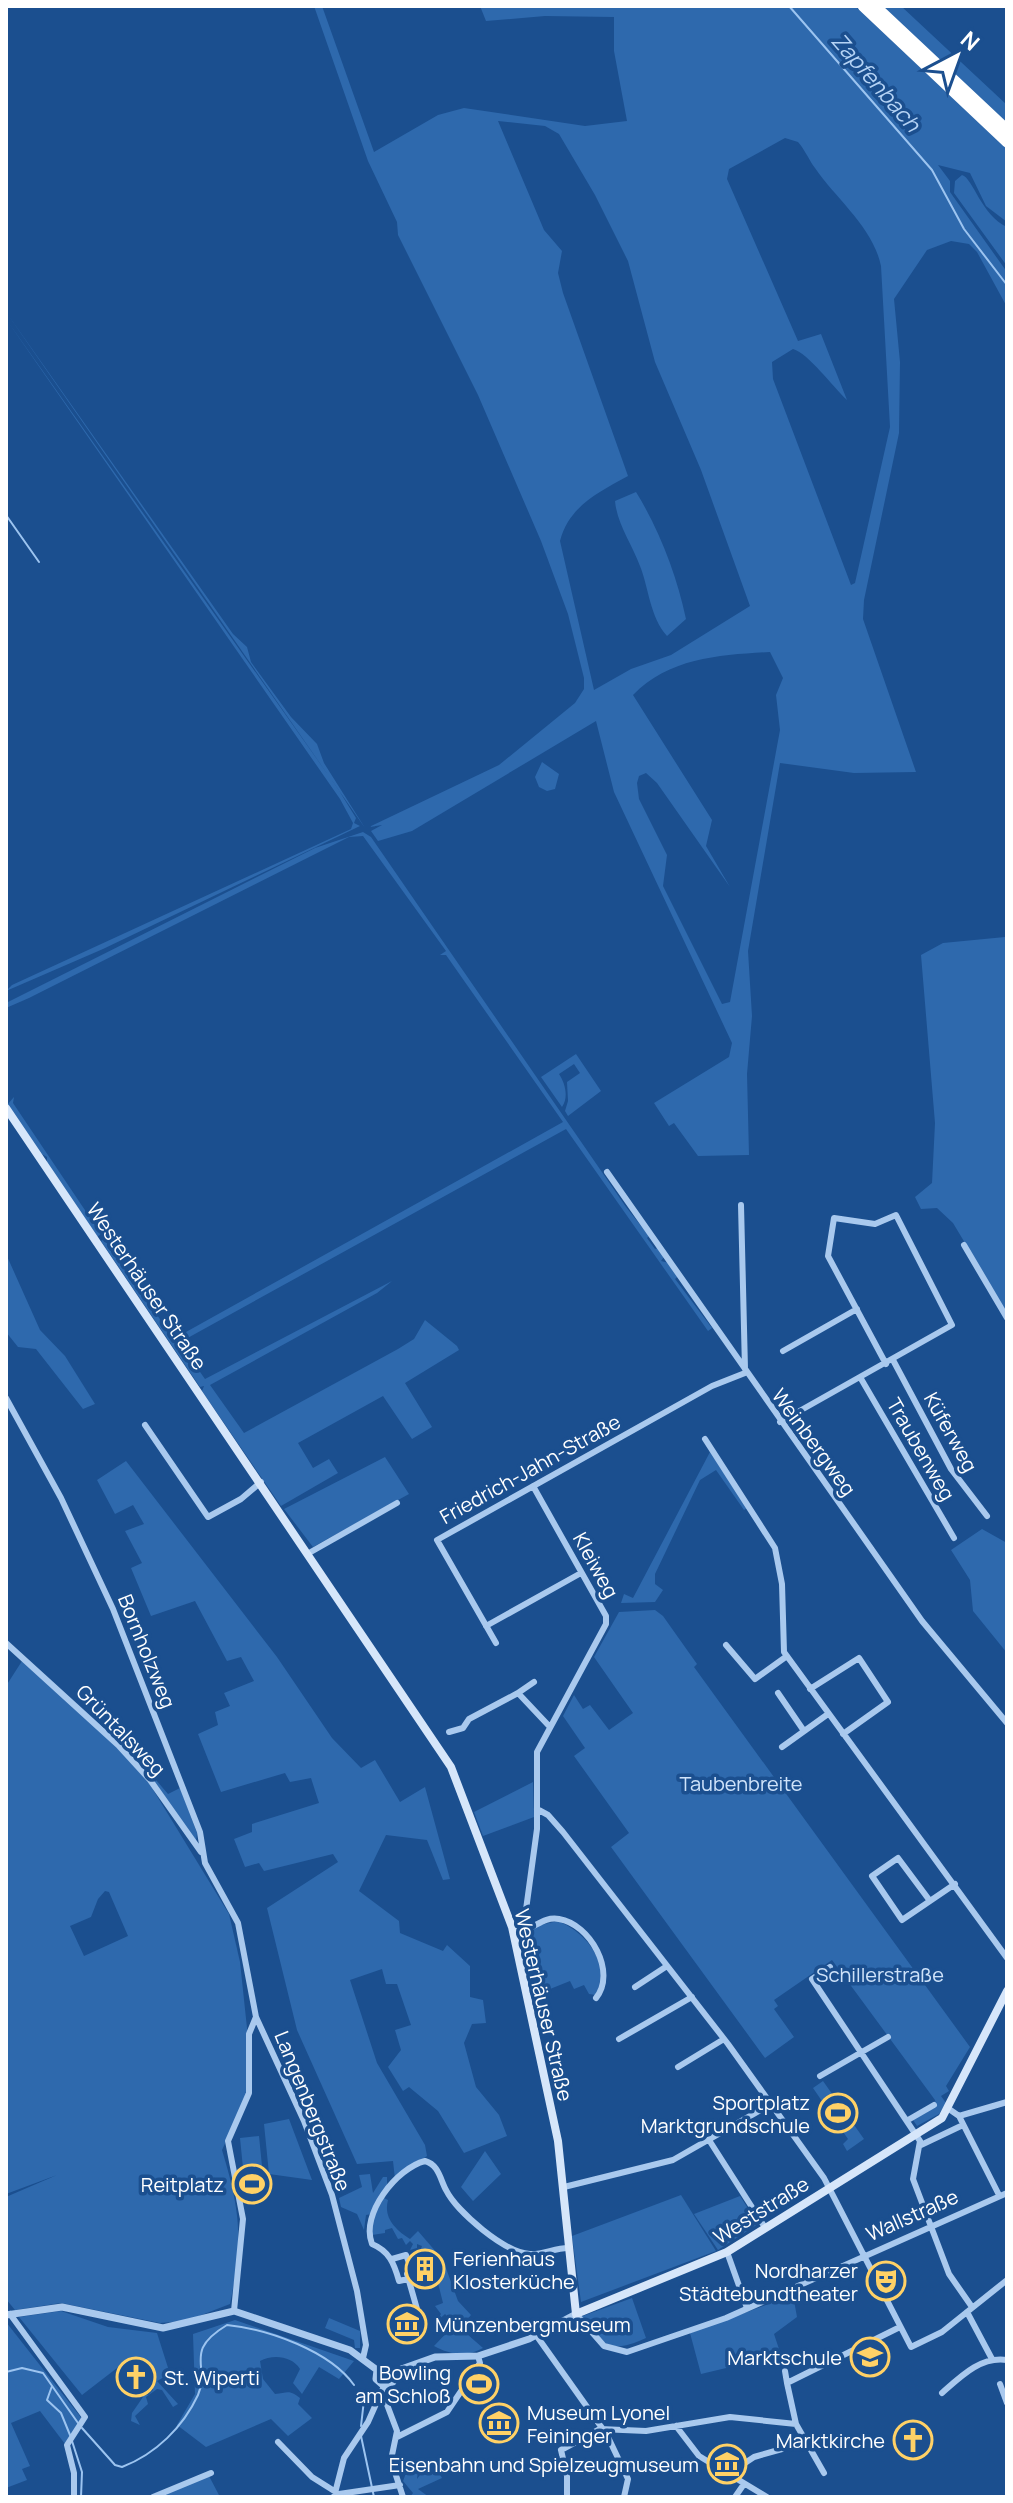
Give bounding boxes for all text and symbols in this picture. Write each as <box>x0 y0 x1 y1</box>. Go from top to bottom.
north arrow <box>917 16 997 96</box>
text: N <box>954 24 986 57</box>
water label: Zapfenbach <box>825 26 928 139</box>
street label: Westerhäuser Straße <box>81 1197 213 1375</box>
street label: Weinbergweg <box>766 1383 862 1501</box>
street label: Küferweg <box>918 1387 984 1477</box>
street label: Traubenweg <box>881 1393 961 1505</box>
street label: Friedrich-Jahn-Straße <box>435 1408 625 1530</box>
street label: Kleiweg <box>567 1527 625 1603</box>
street label: Bornholzweg <box>112 1590 182 1712</box>
street label: Grüntalsweg <box>70 1678 172 1782</box>
park label: Taubenbreite <box>679 1770 803 1797</box>
street label: Westerhäuser Straße <box>509 1906 579 2104</box>
park label: Schillerstraße <box>816 1961 944 1988</box>
street label: Langenbergstraße <box>269 2027 357 2195</box>
place label: Sportplatz Marktgrundschule <box>641 2089 810 2139</box>
sports icon: Sportplatz Marktgrundschule <box>817 2092 859 2134</box>
sports icon: Reitplatz <box>231 2163 273 2205</box>
street label: Weststraße <box>708 2170 814 2250</box>
place label: Reitplatz <box>141 2171 224 2198</box>
street label: Wallstraße <box>862 2183 962 2247</box>
place label: Ferienhaus Klosterküche <box>453 2245 575 2295</box>
building icon: Ferienhaus Klosterküche <box>404 2248 446 2290</box>
place label: Nordharzer Städtebundtheater <box>679 2257 858 2307</box>
theatre icon: Nordharzer Städtebundtheater <box>865 2260 907 2302</box>
museum icon: Münzenbergmuseum <box>386 2303 428 2345</box>
place label: Münzenbergmuseum <box>435 2311 631 2338</box>
school or university icon: Marktschule <box>849 2336 891 2378</box>
place label: Marktschule <box>727 2344 842 2371</box>
church icon: St. Wiperti <box>115 2356 157 2398</box>
place label: Bowling am Schloß <box>355 2359 451 2409</box>
sports icon: Bowling am Schloß <box>458 2363 500 2405</box>
place label: St. Wiperti <box>164 2364 260 2391</box>
place label: Museum Lyonel Feininger <box>527 2399 670 2449</box>
museum icon: Museum Lyonel Feininger <box>478 2402 520 2444</box>
church icon: Marktkirche <box>892 2419 934 2461</box>
place label: Marktkirche <box>776 2427 885 2454</box>
museum icon: Eisenbahn und Spielzeugmuseum <box>706 2443 748 2485</box>
place label: Eisenbahn und Spielzeugmuseum <box>389 2451 699 2478</box>

